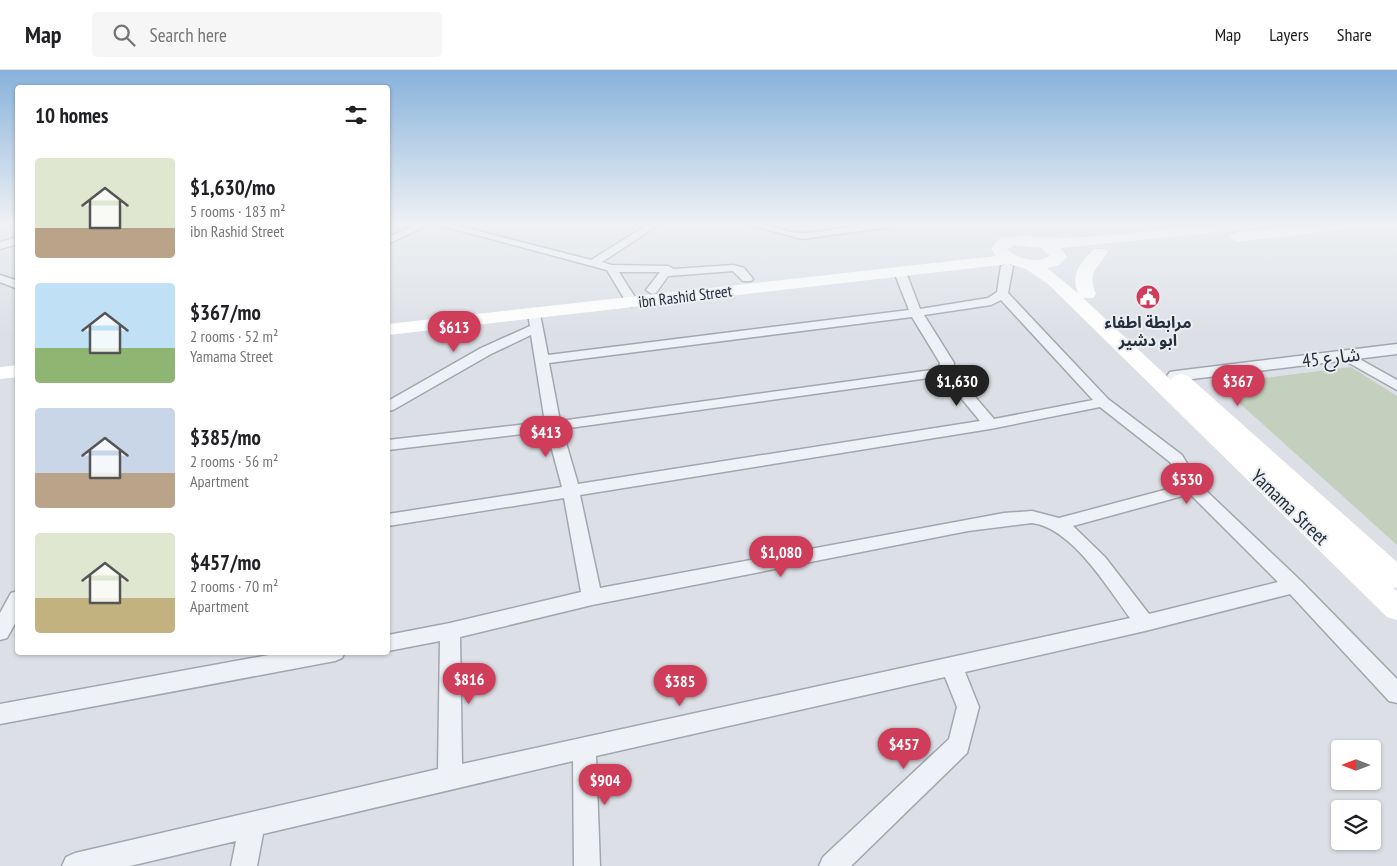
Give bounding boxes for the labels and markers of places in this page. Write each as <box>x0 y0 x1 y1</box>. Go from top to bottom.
public building icon: مرابطة اطفاء ابو دشير <box>1135 284 1161 310</box>
pin: $613 <box>424 310 484 353</box>
place label: مرابطة اطفاء ابو دشير <box>1104 312 1192 350</box>
pin: $1,630 <box>916 364 998 407</box>
pin: $367 <box>1208 364 1268 407</box>
pin: $413 <box>516 416 576 458</box>
pin: $530 <box>1157 462 1217 505</box>
pin: $1,080 <box>740 536 822 578</box>
pin: $816 <box>439 662 499 705</box>
pin: $385 <box>650 664 710 707</box>
pin: $457 <box>874 728 934 770</box>
pin: $904 <box>575 764 635 806</box>

